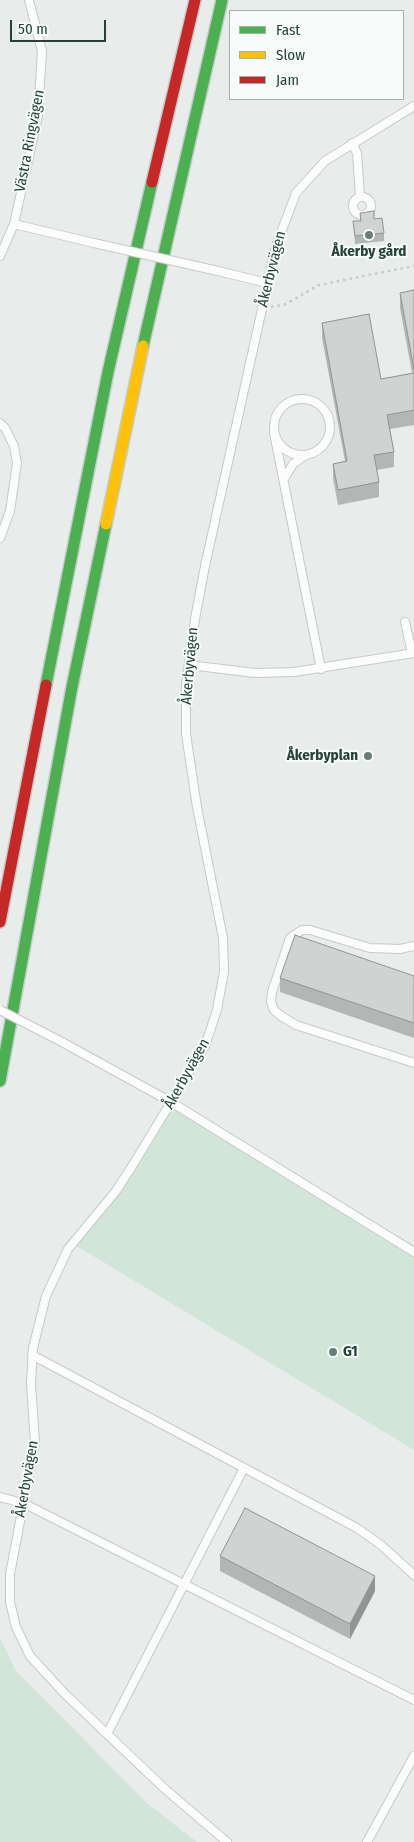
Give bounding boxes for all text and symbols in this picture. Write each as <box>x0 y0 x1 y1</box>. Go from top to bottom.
scale bar <box>12 10 109 42</box>
legend <box>229 10 404 100</box>
text: 50 m <box>18 20 48 38</box>
text: Fast <box>276 21 300 39</box>
text: Slow <box>276 46 305 64</box>
text: Jam <box>276 71 299 89</box>
street label: Västra Ringvägen <box>11 88 49 194</box>
street label: Åkerbyvägen <box>254 229 290 309</box>
marker: Åkerby gård <box>363 229 375 241</box>
place label: Åkerby gård <box>332 243 406 261</box>
street label: Åkerbyvägen <box>178 626 202 706</box>
place label: Åkerbyplan <box>287 747 358 765</box>
marker: Åkerbyplan <box>362 750 374 762</box>
street label: Åkerbyvägen <box>160 1036 214 1112</box>
place label: G1 <box>343 1343 358 1361</box>
marker: G1 <box>327 1346 339 1358</box>
street label: Åkerbyvägen <box>11 1439 43 1519</box>

